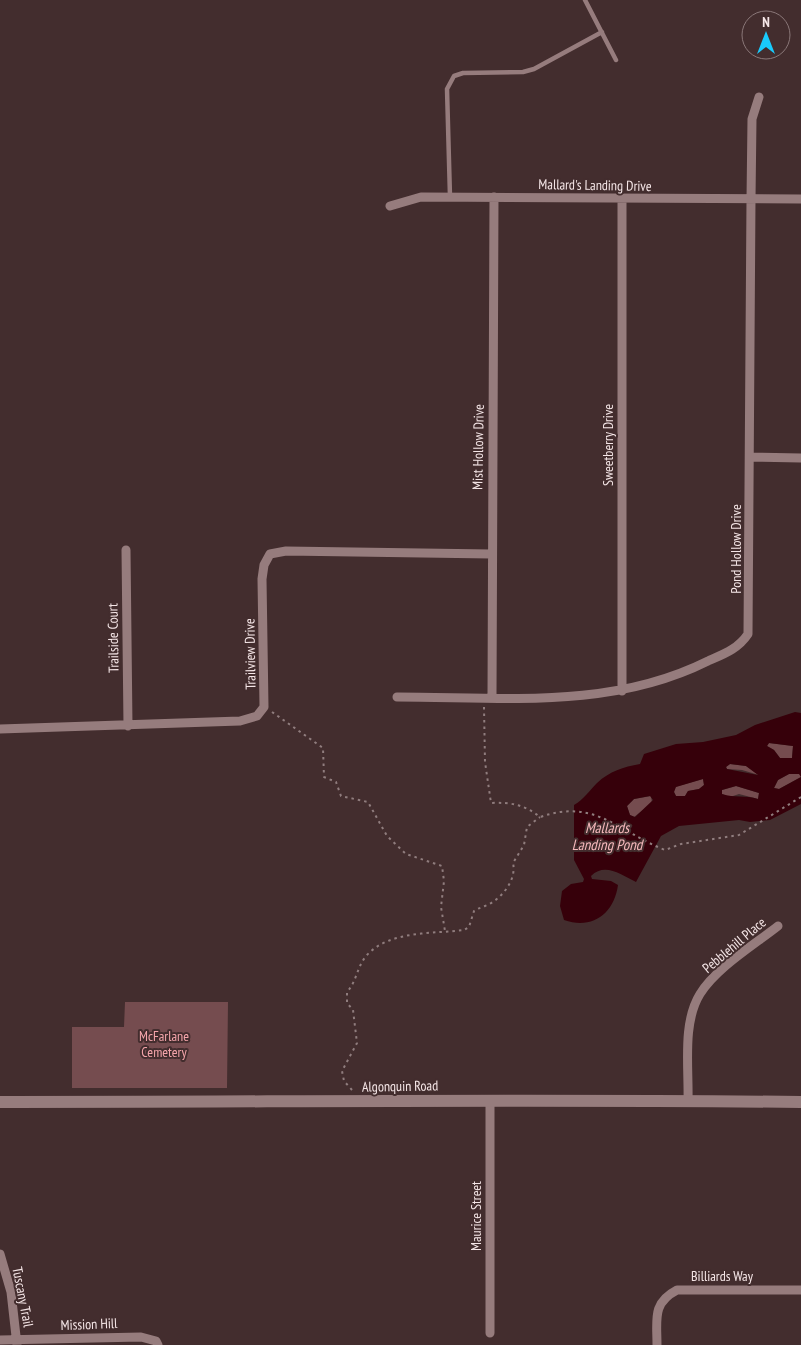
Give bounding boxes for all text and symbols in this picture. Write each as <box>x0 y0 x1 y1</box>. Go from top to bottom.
north arrow <box>741 10 791 60</box>
text: N <box>762 13 770 31</box>
street label: Mallard's Landing Drive <box>538 175 652 195</box>
street label: Mist Hollow Drive <box>468 404 488 490</box>
street label: Sweetberry Drive <box>599 404 617 486</box>
street label: Pond Hollow Drive <box>727 504 745 594</box>
street label: Trailside Court <box>103 603 123 673</box>
street label: Trailview Drive <box>240 618 260 690</box>
water label: Mallards Landing Pond <box>572 818 645 854</box>
street label: Pebblehill Place <box>699 913 770 977</box>
park label: McFarlane Cemetery <box>139 1027 189 1061</box>
street label: Algonquin Road <box>362 1076 438 1096</box>
street label: Maurice Street <box>467 1181 485 1251</box>
street label: Tuscany Trail <box>8 1265 38 1329</box>
street label: Billiards Way <box>691 1267 754 1285</box>
street label: Mission Hill <box>60 1314 118 1334</box>

